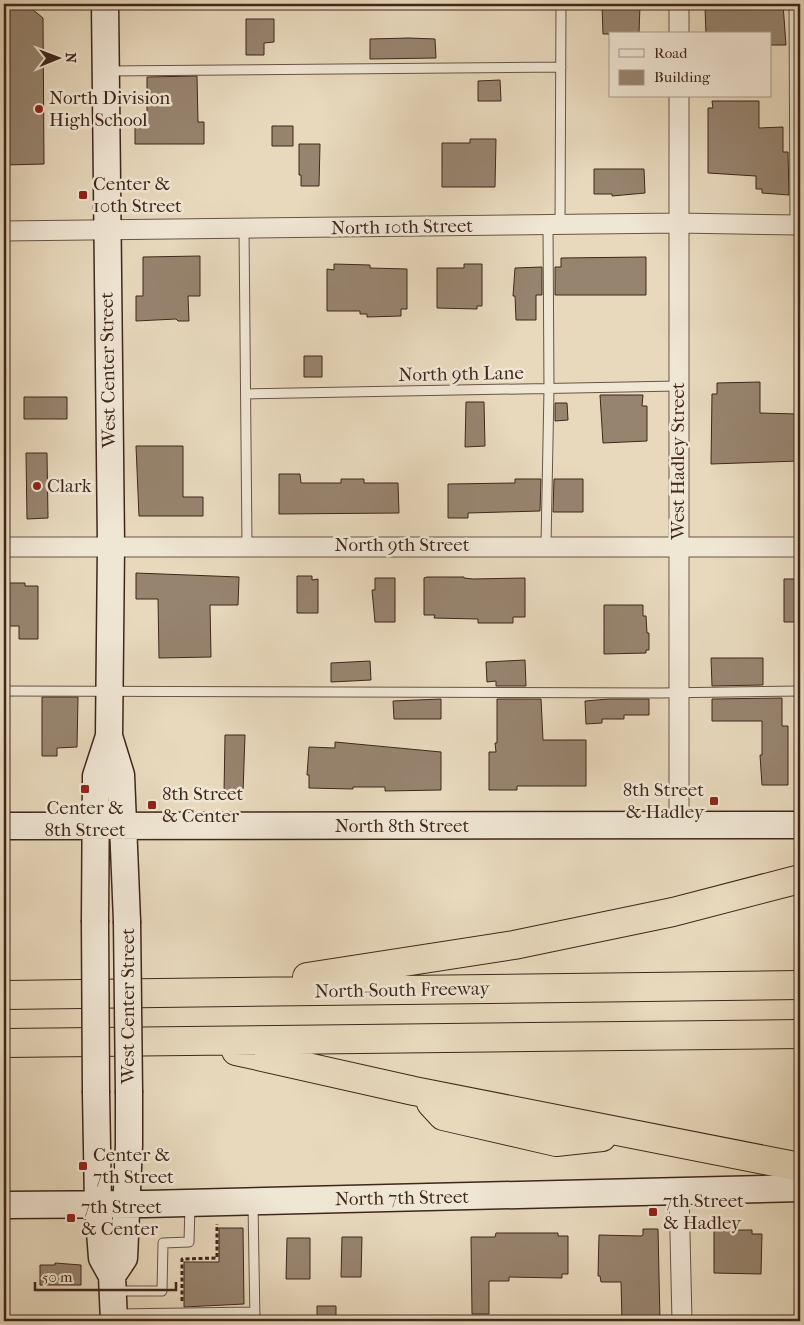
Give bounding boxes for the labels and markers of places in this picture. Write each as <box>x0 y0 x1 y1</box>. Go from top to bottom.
place label: North Division High School <box>49 87 170 131</box>
marker: North Division High School <box>33 103 45 115</box>
place label: Center & 10th Street <box>93 173 182 217</box>
marker: Center & 10th Street <box>77 189 89 201</box>
place label: Clark <box>47 475 92 497</box>
marker: Clark <box>31 480 43 492</box>
place label: 8th Street & Hadley <box>623 779 705 823</box>
marker: Center & 8th Street <box>79 783 91 795</box>
place label: 8th Street & Center <box>162 783 243 827</box>
marker: 8th Street & Hadley <box>708 795 720 807</box>
place label: Center & 8th Street <box>44 797 126 841</box>
marker: 8th Street & Center <box>146 799 158 811</box>
place label: Center & 7th Street <box>93 1144 174 1188</box>
marker: Center & 7th Street <box>77 1160 89 1172</box>
place label: 7th Street & Hadley <box>663 1190 744 1234</box>
place label: 7th Street & Center <box>81 1196 162 1240</box>
marker: 7th Street & Hadley <box>647 1206 659 1218</box>
marker: 7th Street & Center <box>65 1212 77 1224</box>

